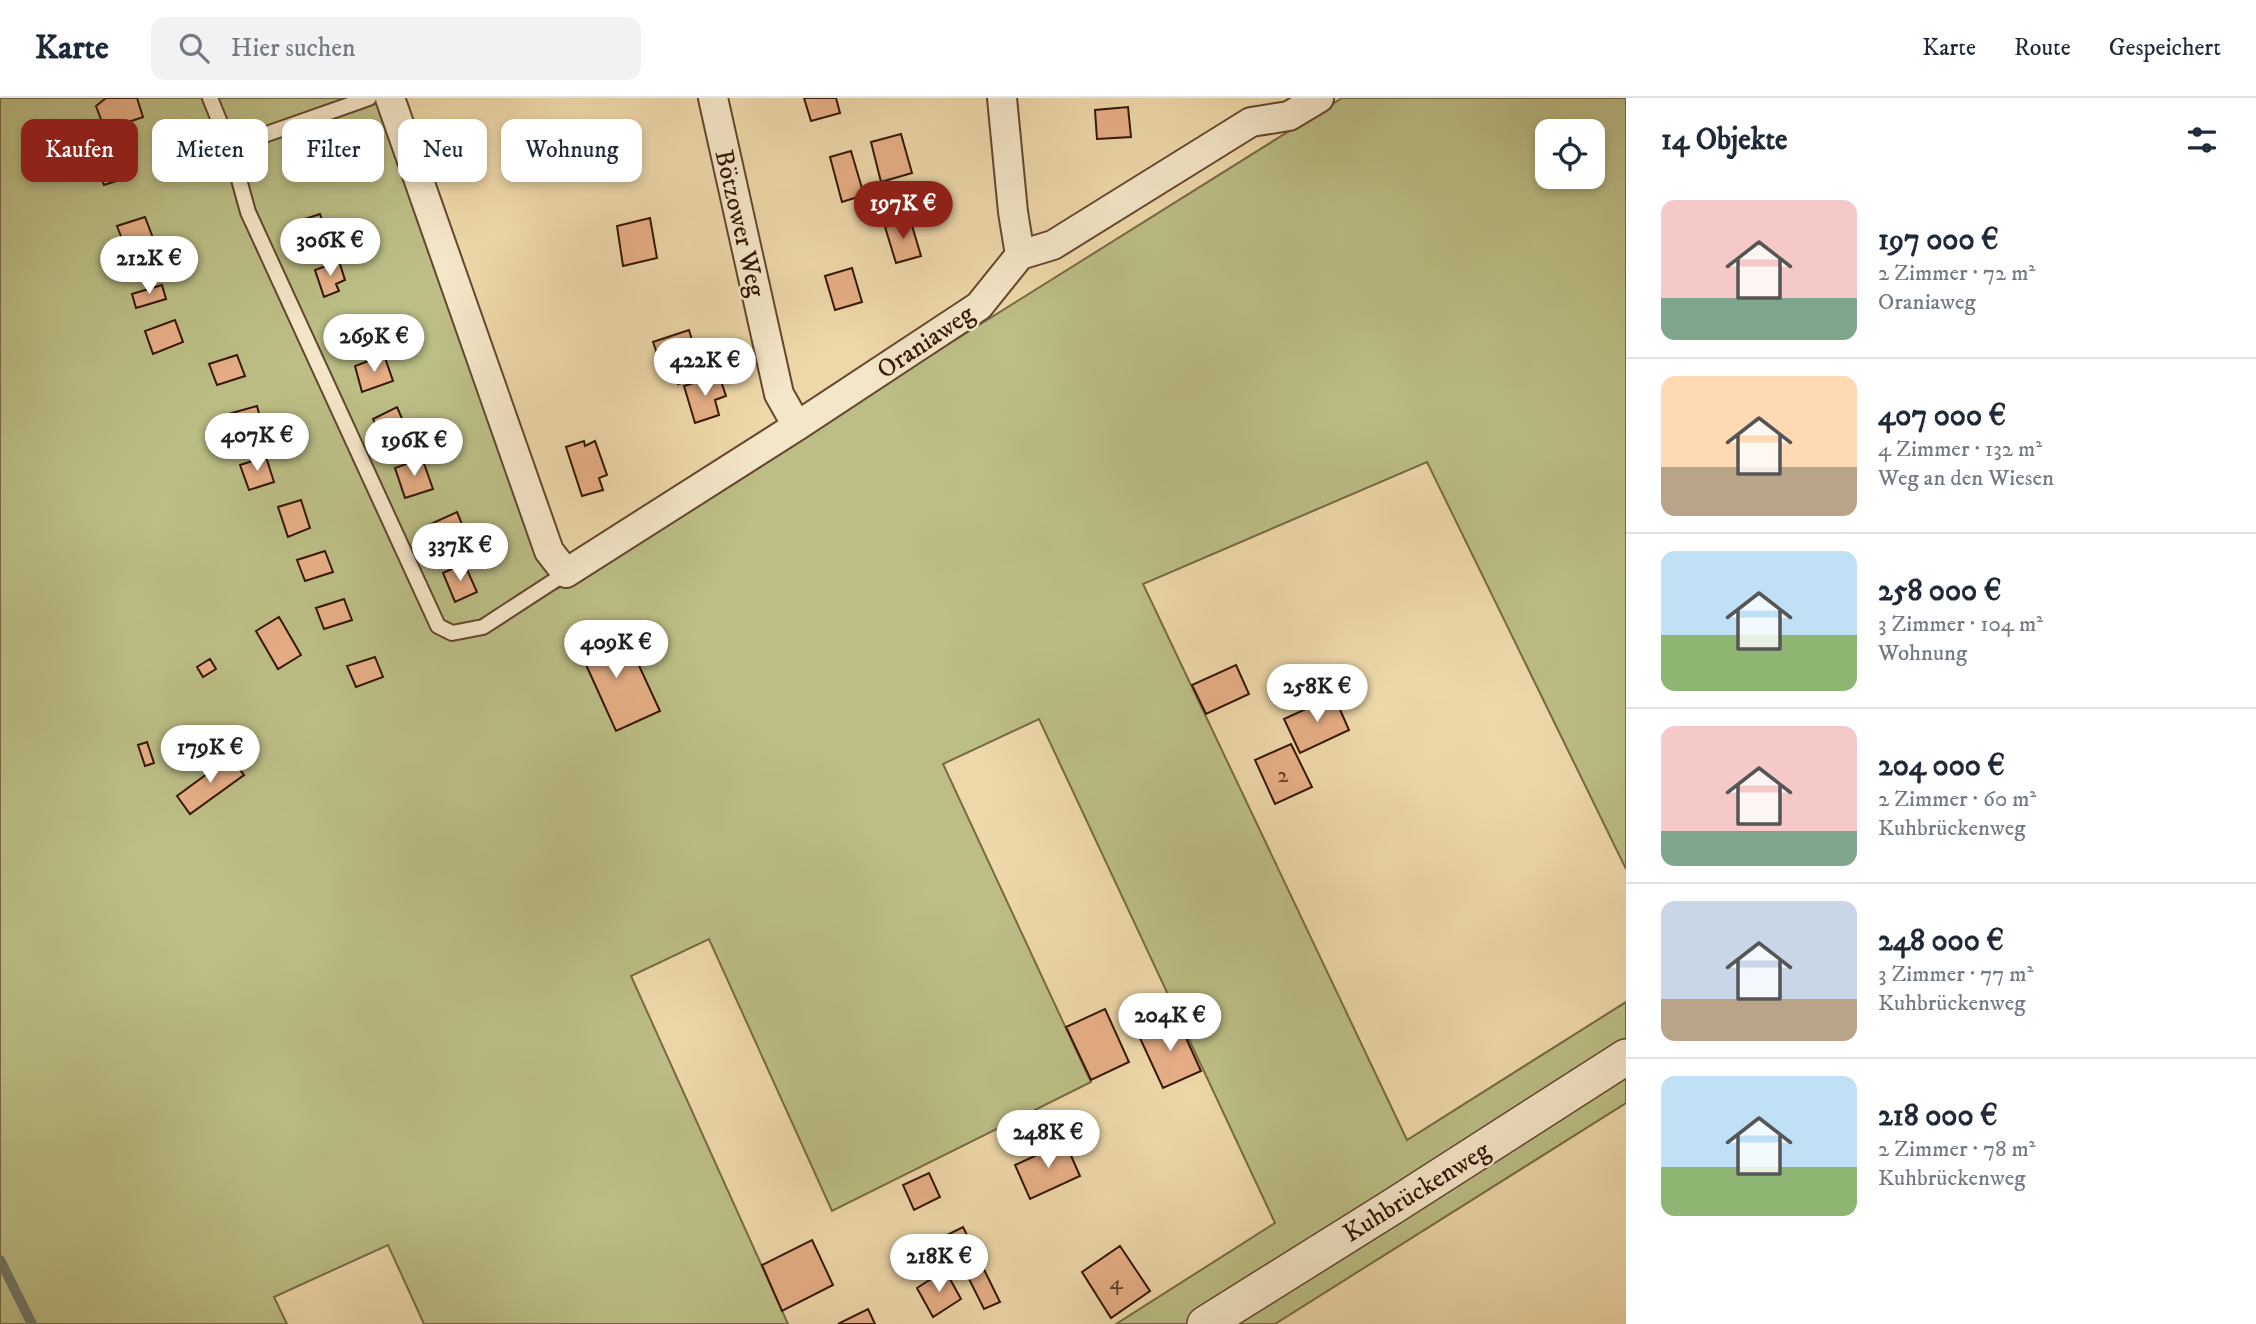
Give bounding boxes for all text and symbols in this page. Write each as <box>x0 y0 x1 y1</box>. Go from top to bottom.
search box <box>151 17 641 80</box>
text: Karte <box>35 28 109 69</box>
icon: search <box>175 29 213 67</box>
text: Hier suchen <box>231 32 356 65</box>
text: Karte <box>1922 33 1976 63</box>
text: Route <box>2014 33 2071 63</box>
text: Gespeichert <box>2109 33 2221 63</box>
chip: Kaufen <box>21 119 138 182</box>
chip: Mieten <box>152 119 268 182</box>
chip: Filter <box>282 119 384 182</box>
chip: Neu <box>398 119 487 182</box>
chip: Wohnung <box>501 119 642 182</box>
map controls <box>1535 119 1605 189</box>
button: locate <box>1535 119 1605 189</box>
icon: filters <box>2183 121 2221 159</box>
text: 14 Objekte <box>1661 122 1787 159</box>
street label: Bötzower Weg <box>707 147 773 300</box>
pin: 197K € <box>846 181 960 241</box>
text: 197K € <box>870 189 936 218</box>
pin: 306K € <box>273 218 387 278</box>
text: 197 000 € <box>1878 222 1999 259</box>
text: 306K € <box>296 226 364 255</box>
icon: home <box>1717 228 1801 312</box>
pin: 212K € <box>92 236 206 296</box>
text: 212K € <box>116 244 182 273</box>
text: 2 Zimmer · 72 m² <box>1878 259 2035 288</box>
text: Oraniaweg <box>1878 288 1976 317</box>
street label: Oraniaweg <box>871 298 981 387</box>
pin: 269K € <box>317 314 431 374</box>
text: 269K € <box>339 322 409 351</box>
pin: 422K € <box>648 338 762 398</box>
text: 422K € <box>670 346 740 375</box>
text: 407 000 € <box>1878 398 2006 435</box>
icon: home <box>1717 404 1801 488</box>
pin: 407K € <box>200 414 314 473</box>
pin: 196K € <box>357 418 471 478</box>
text: 407K € <box>221 421 293 450</box>
text: 196K € <box>381 426 447 455</box>
text: 4 Zimmer · 132 m² <box>1878 435 2042 464</box>
text: Weg an den Wiesen <box>1878 464 2054 493</box>
pin: 337K € <box>403 524 517 583</box>
text: 337K € <box>428 531 492 560</box>
text: 258 000 € <box>1878 573 2001 610</box>
icon: home <box>1717 579 1801 663</box>
text: 3 Zimmer · 104 m² <box>1878 610 2043 639</box>
pin: 409K € <box>559 620 673 680</box>
text: 409K € <box>580 628 652 657</box>
text: Wohnung <box>1878 639 1967 668</box>
pin: 258K € <box>1260 664 1374 724</box>
text: 258K € <box>1283 672 1351 701</box>
pin: 179K € <box>153 726 267 785</box>
text: 179K € <box>177 733 243 762</box>
text: 204 000 € <box>1878 748 2005 785</box>
icon: home <box>1717 754 1801 838</box>
house number: 2 <box>1277 761 1289 790</box>
text: 2 Zimmer · 60 m² <box>1878 785 2036 814</box>
text: Kuhbrückenweg <box>1878 814 2025 843</box>
text: 248 000 € <box>1878 923 2004 960</box>
icon: home <box>1717 929 1801 1013</box>
text: 3 Zimmer · 77 m² <box>1878 960 2033 989</box>
text: Kuhbrückenweg <box>1878 989 2025 1018</box>
pin: 204K € <box>1113 993 1227 1053</box>
text: 204K € <box>1134 1001 1206 1030</box>
text: 218 000 € <box>1878 1098 1998 1135</box>
icon: home <box>1717 1104 1801 1188</box>
pin: 248K € <box>991 1110 1105 1170</box>
text: 248K € <box>1013 1118 1083 1147</box>
street label: Kuhbrückenweg <box>1337 1134 1496 1250</box>
text: 2 Zimmer · 78 m² <box>1878 1135 2036 1164</box>
text: Kuhbrückenweg <box>1878 1164 2025 1193</box>
pin: 218K € <box>882 1234 996 1294</box>
text: 218K € <box>906 1242 972 1271</box>
house number: 4 <box>1109 1268 1123 1297</box>

